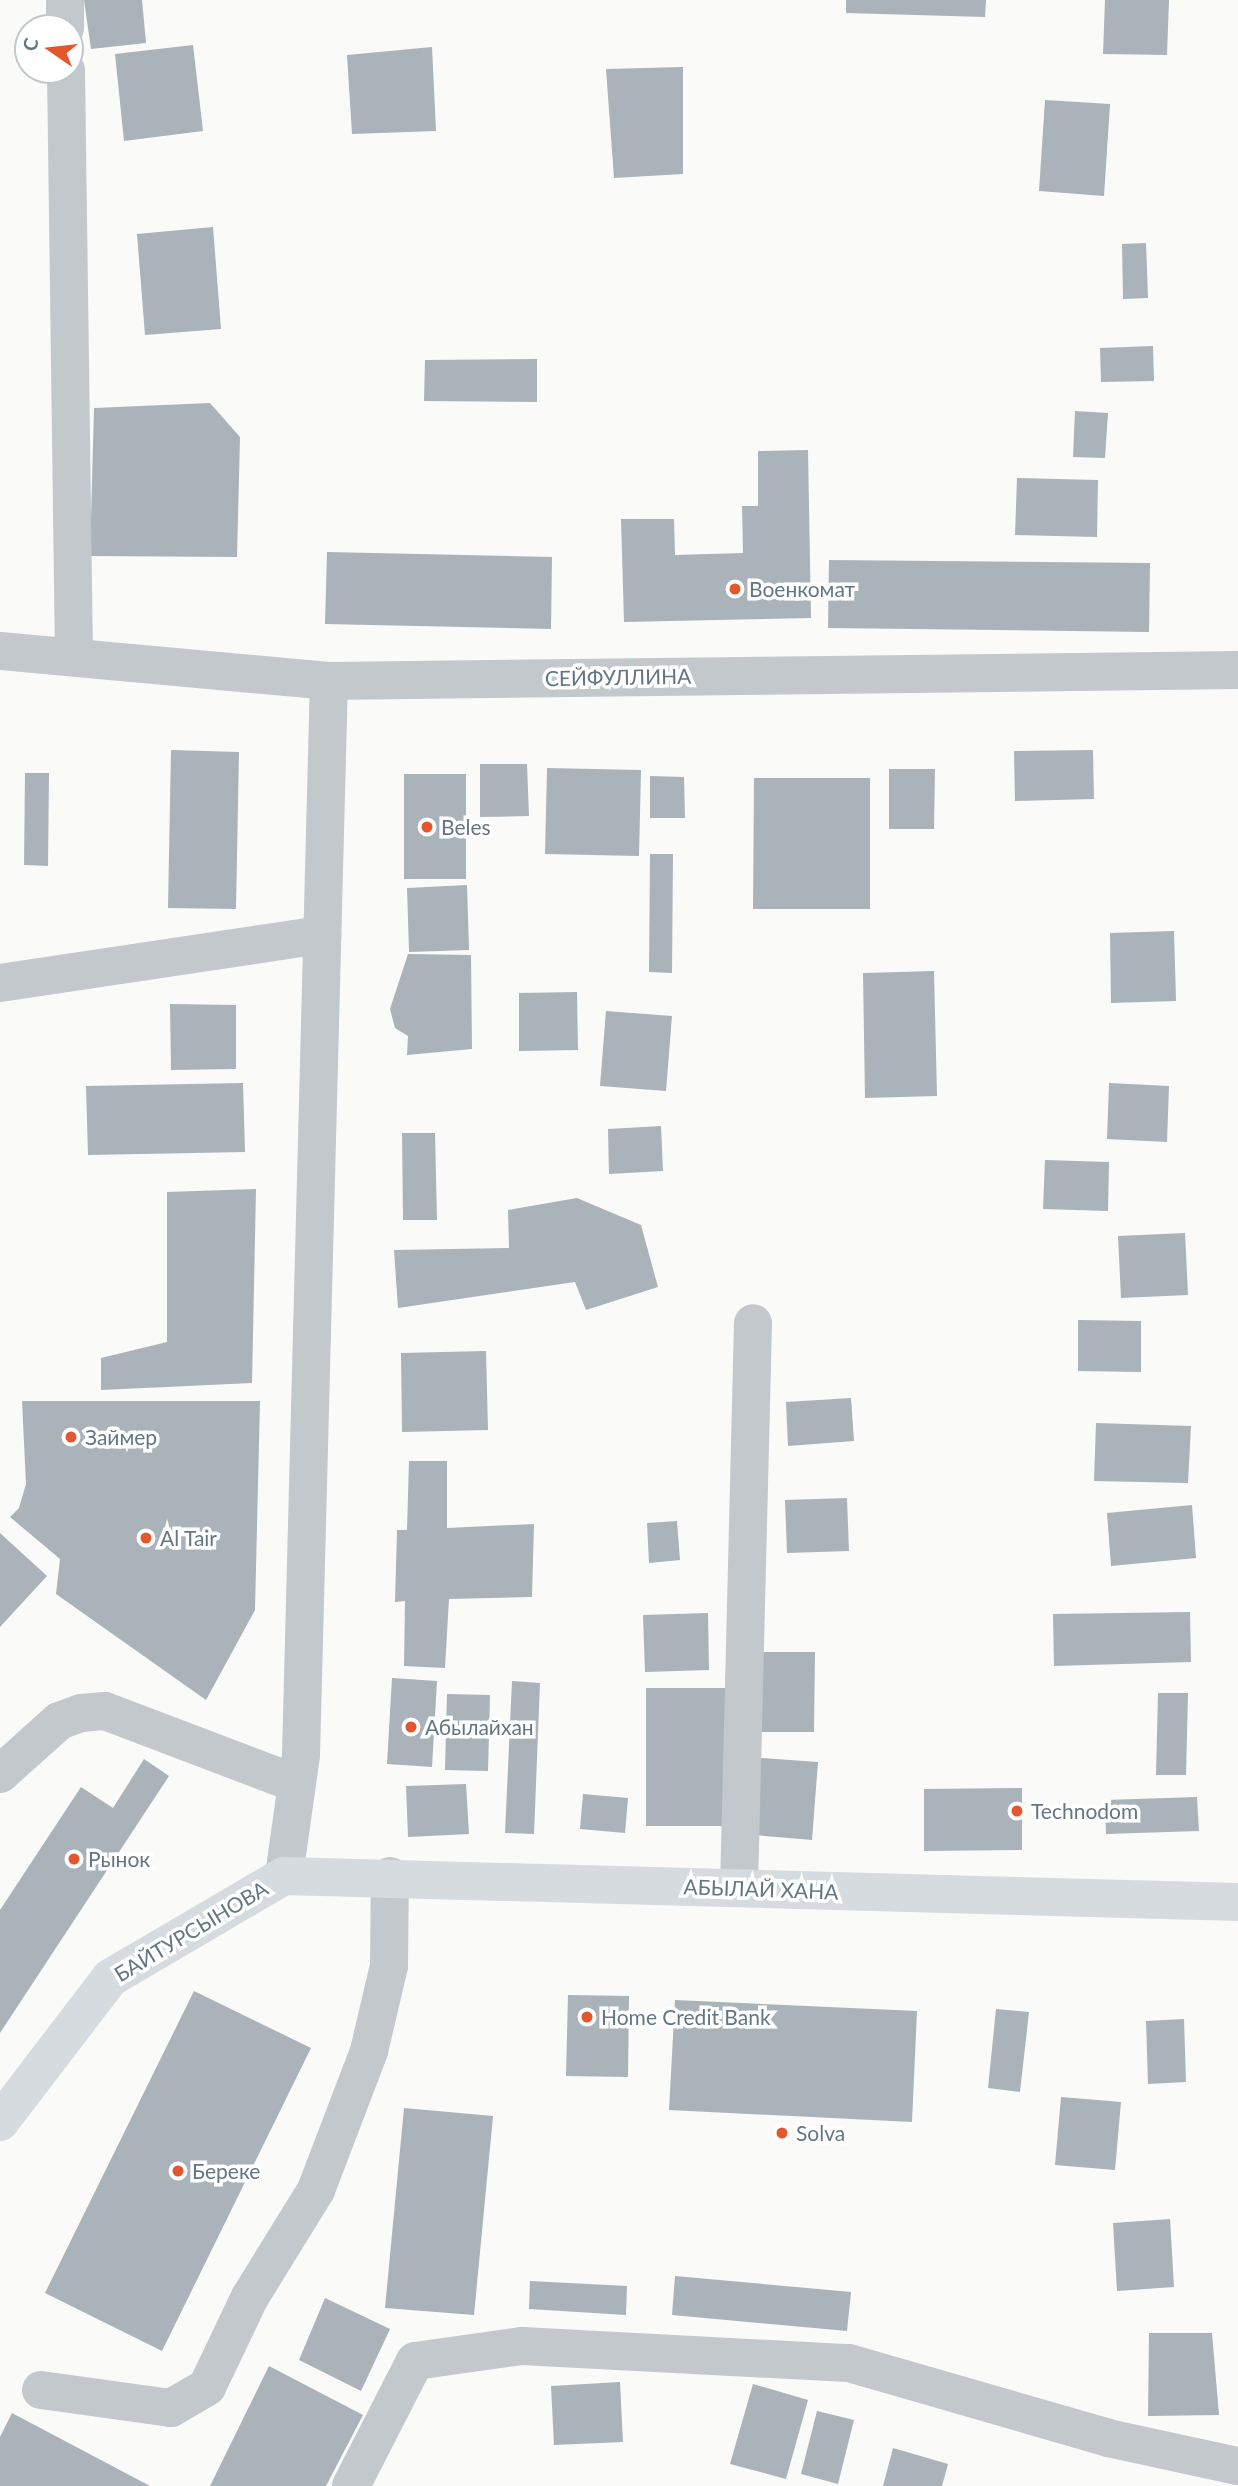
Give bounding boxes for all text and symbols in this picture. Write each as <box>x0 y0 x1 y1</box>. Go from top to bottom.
north arrow <box>14 14 84 84</box>
text: С <box>17 35 43 53</box>
place label: Военкомат <box>749 576 855 602</box>
marker: Военкомат <box>727 581 743 597</box>
street label: СЕЙФУЛЛИНА <box>545 663 691 691</box>
place label: Beles <box>441 814 491 840</box>
marker: Beles <box>419 819 435 835</box>
place label: Займер <box>85 1424 157 1450</box>
marker: Займер <box>63 1429 79 1445</box>
place label: Al Tair <box>160 1525 218 1551</box>
marker: Al Tair <box>138 1530 154 1546</box>
place label: Абылайхан <box>425 1714 534 1740</box>
marker: Абылайхан <box>403 1719 419 1735</box>
place label: Technodom <box>1031 1798 1138 1824</box>
marker: Technodom <box>1009 1803 1025 1819</box>
place label: Рынок <box>88 1846 150 1872</box>
marker: Рынок <box>66 1851 82 1867</box>
street label: АБЫЛАЙ ХАНА <box>683 1874 839 1904</box>
street label: БАЙТУРСЫНОВА <box>110 1875 272 1987</box>
place label: Home Credit Bank <box>601 2004 771 2030</box>
marker: Home Credit Bank <box>579 2009 595 2025</box>
place label: Solva <box>796 2120 845 2146</box>
marker: Solva <box>774 2125 790 2141</box>
place label: Береке <box>192 2158 260 2184</box>
marker: Береке <box>170 2163 186 2179</box>

